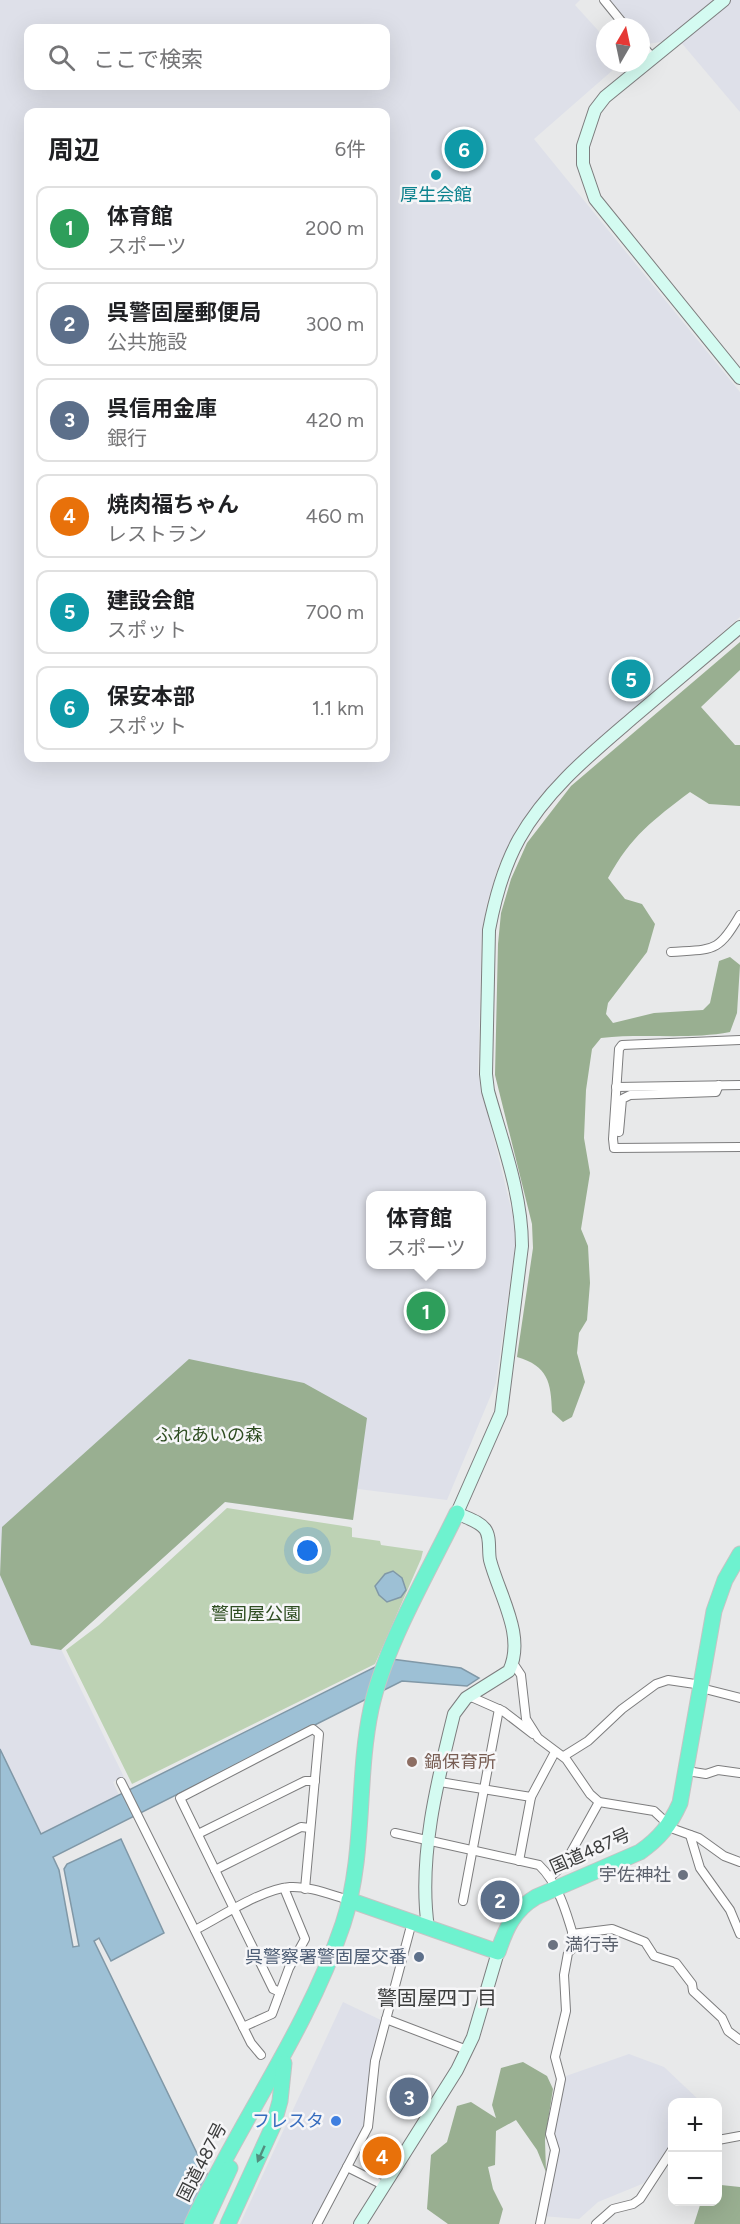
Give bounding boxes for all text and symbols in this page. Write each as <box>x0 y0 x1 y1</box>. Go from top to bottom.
north arrow <box>596 18 650 72</box>
search box <box>24 24 390 90</box>
icon: search <box>45 41 78 74</box>
text: ここで検索 <box>93 46 203 73</box>
pin: 6 <box>444 126 484 172</box>
text: 周辺 <box>48 134 100 166</box>
text: 6件 <box>335 137 366 161</box>
marker: 厚生会館 <box>429 168 443 182</box>
place label: 厚生会館 <box>400 184 472 206</box>
text: 体育館 <box>107 203 173 230</box>
text: 1 <box>65 216 74 240</box>
text: 200 m <box>305 216 364 240</box>
text: スポーツ <box>107 234 187 258</box>
text: 呉警固屋郵便局 <box>107 299 261 326</box>
text: 2 <box>64 312 75 336</box>
text: 300 m <box>306 312 364 336</box>
text: 公共施設 <box>107 330 187 354</box>
text: 呉信用金庫 <box>107 395 217 422</box>
text: 3 <box>64 408 75 432</box>
text: 420 m <box>306 408 364 432</box>
text: 銀行 <box>107 426 147 450</box>
text: 焼肉福ちゃん <box>107 491 239 518</box>
text: 4 <box>63 504 76 528</box>
text: 460 m <box>305 504 364 528</box>
text: レストラン <box>107 522 207 546</box>
text: 建設会館 <box>107 587 195 614</box>
text: 5 <box>64 600 75 624</box>
text: 700 m <box>306 600 364 624</box>
text: スポット <box>107 618 187 642</box>
pin: 5 <box>612 656 650 702</box>
text: 保安本部 <box>107 683 195 710</box>
text: 6 <box>64 696 75 720</box>
text: 1.1 km <box>312 696 364 720</box>
text: スポット <box>107 714 187 738</box>
popup <box>366 1191 486 1269</box>
text: 体育館 <box>386 1205 452 1232</box>
text: スポーツ <box>386 1236 466 1260</box>
pin: 1 <box>406 1288 446 1334</box>
park label: ふれあいの森 <box>155 1424 263 1446</box>
your location <box>293 1536 322 1565</box>
park label: 警固屋公園 <box>211 1603 301 1625</box>
place label: 鍋保育所 <box>424 1751 496 1773</box>
marker: 鍋保育所 <box>405 1755 419 1769</box>
street label: 国道487号 <box>546 1823 634 1879</box>
place label: 宇佐神社 <box>599 1864 671 1886</box>
marker: 宇佐神社 <box>676 1868 690 1882</box>
pin: 2 <box>480 1878 520 1922</box>
place label: 満行寺 <box>565 1934 619 1956</box>
marker: 満行寺 <box>546 1938 560 1952</box>
place label: 呉警察署警固屋交番 <box>245 1946 407 1968</box>
marker: 呉警察署警固屋交番 <box>412 1950 426 1964</box>
district label: 警固屋四丁目 <box>377 1986 497 2010</box>
pin: 3 <box>390 2074 428 2120</box>
map controls <box>668 2098 722 2206</box>
button: + <box>668 2098 722 2152</box>
place label: フレスタ <box>252 2110 324 2132</box>
marker: フレスタ <box>329 2114 343 2128</box>
street label: 国道487号 <box>173 2119 231 2205</box>
pin: 4 <box>362 2134 401 2178</box>
one-way arrow <box>256 2145 265 2163</box>
button: − <box>668 2152 722 2206</box>

